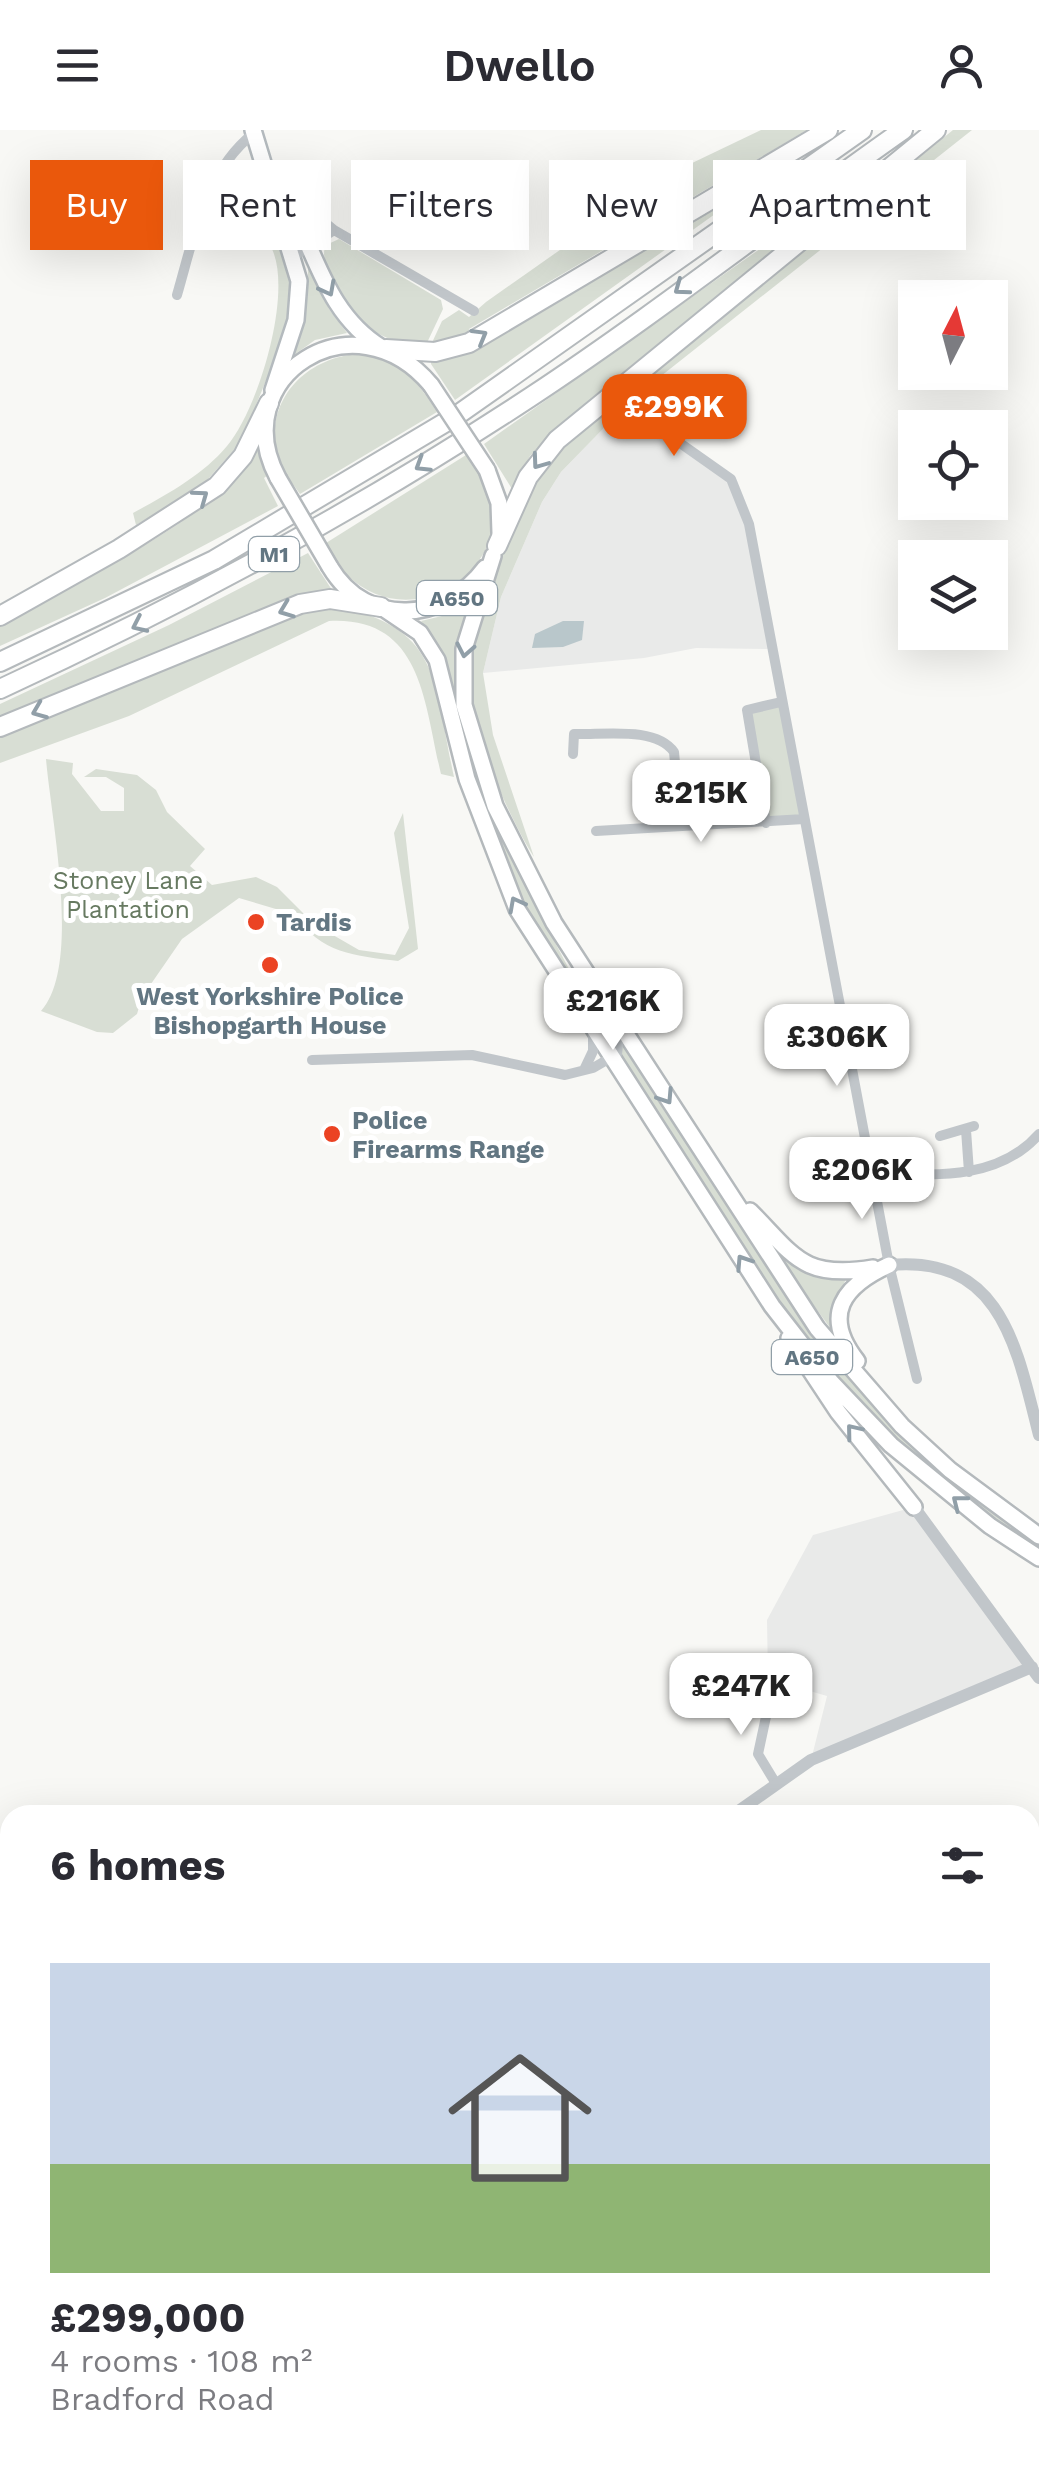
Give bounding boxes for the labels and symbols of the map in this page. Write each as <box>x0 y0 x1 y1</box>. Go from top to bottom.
one-way arrow <box>674 276 692 294</box>
one-way arrow <box>316 278 335 297</box>
north arrow <box>898 280 1008 390</box>
one-way arrow <box>469 329 487 348</box>
pin: £299K <box>604 374 744 459</box>
one-way arrow <box>533 451 551 469</box>
one-way arrow <box>415 453 433 472</box>
one-way arrow <box>190 491 208 509</box>
road number: M1 <box>249 537 299 571</box>
road number: A650 <box>417 581 497 615</box>
one-way arrow <box>278 598 296 618</box>
one-way arrow <box>131 612 149 632</box>
one-way arrow <box>455 641 476 658</box>
one-way arrow <box>31 699 49 719</box>
pin: £215K <box>631 760 771 845</box>
park label: Stoney Lane Plantation <box>53 866 203 924</box>
one-way arrow <box>508 897 528 915</box>
place label: Tardis <box>276 908 351 937</box>
marker: Tardis <box>245 911 267 933</box>
marker: West Yorkshire Police Bishopgarth House <box>259 954 281 976</box>
pin: £216K <box>543 968 683 1053</box>
place label: West Yorkshire Police Bishopgarth House <box>136 982 404 1040</box>
pin: £306K <box>767 1004 907 1089</box>
one-way arrow <box>654 1086 673 1104</box>
place label: Police Firearms Range <box>352 1106 545 1164</box>
marker: Police Firearms Range <box>321 1123 343 1145</box>
pin: £206K <box>792 1137 932 1222</box>
one-way arrow <box>737 1254 755 1273</box>
road number: A650 <box>772 1340 852 1374</box>
one-way arrow <box>847 1425 865 1443</box>
one-way arrow <box>952 1497 970 1514</box>
pin: £247K <box>671 1653 811 1738</box>

